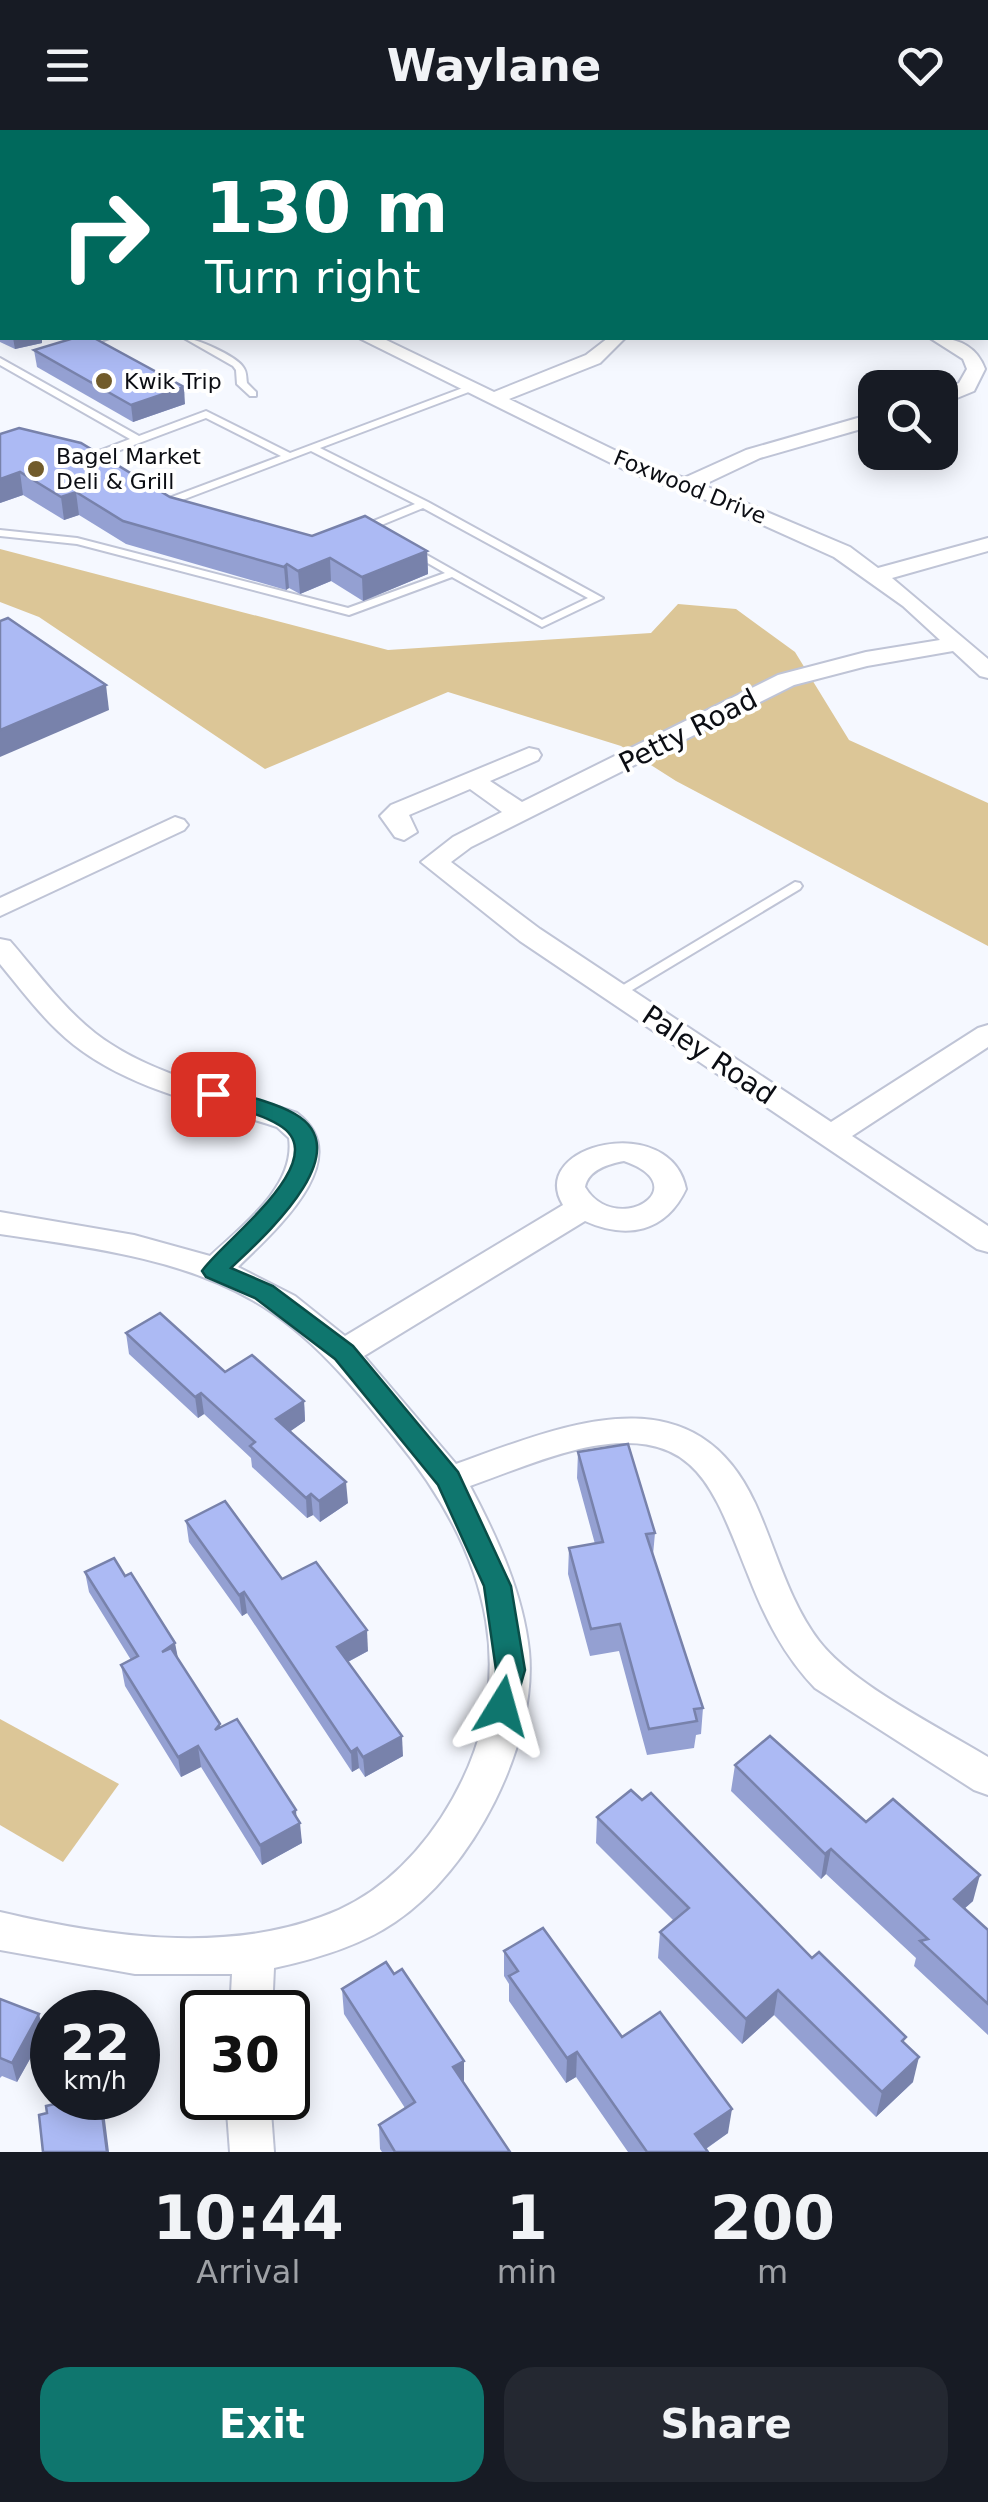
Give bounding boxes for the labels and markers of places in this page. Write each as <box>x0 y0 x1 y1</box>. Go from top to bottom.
place label: Kwik Trip <box>124 369 222 394</box>
marker: Kwik Trip <box>93 370 115 392</box>
place label: Bagel Market Deli & Grill <box>56 444 201 494</box>
marker: Bagel Market Deli & Grill <box>25 458 47 480</box>
pin <box>171 1052 256 1137</box>

